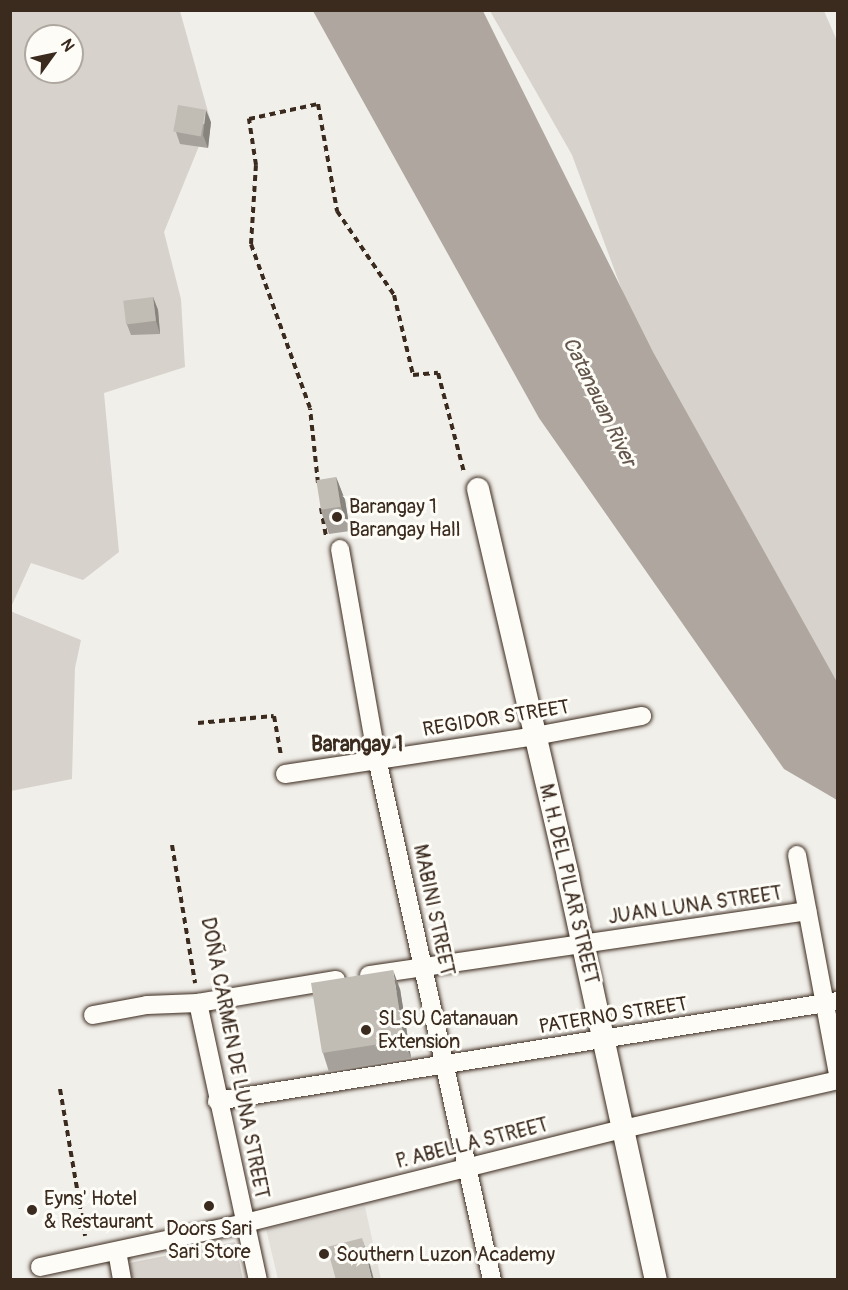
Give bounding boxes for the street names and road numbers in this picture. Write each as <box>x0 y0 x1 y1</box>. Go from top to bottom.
street label: REGIDOR STREET <box>421 695 571 741</box>
street label: M. H. DEL PILAR STREET <box>534 781 604 987</box>
street label: MABINI STREET <box>408 842 460 978</box>
street label: JUAN LUNA STREET <box>607 881 783 929</box>
street label: DOÑA CARMEN DE LUNA STREET <box>196 915 274 1201</box>
street label: PATERNO STREET <box>537 991 689 1039</box>
street label: P. ABELLA STREET <box>393 1112 551 1174</box>

